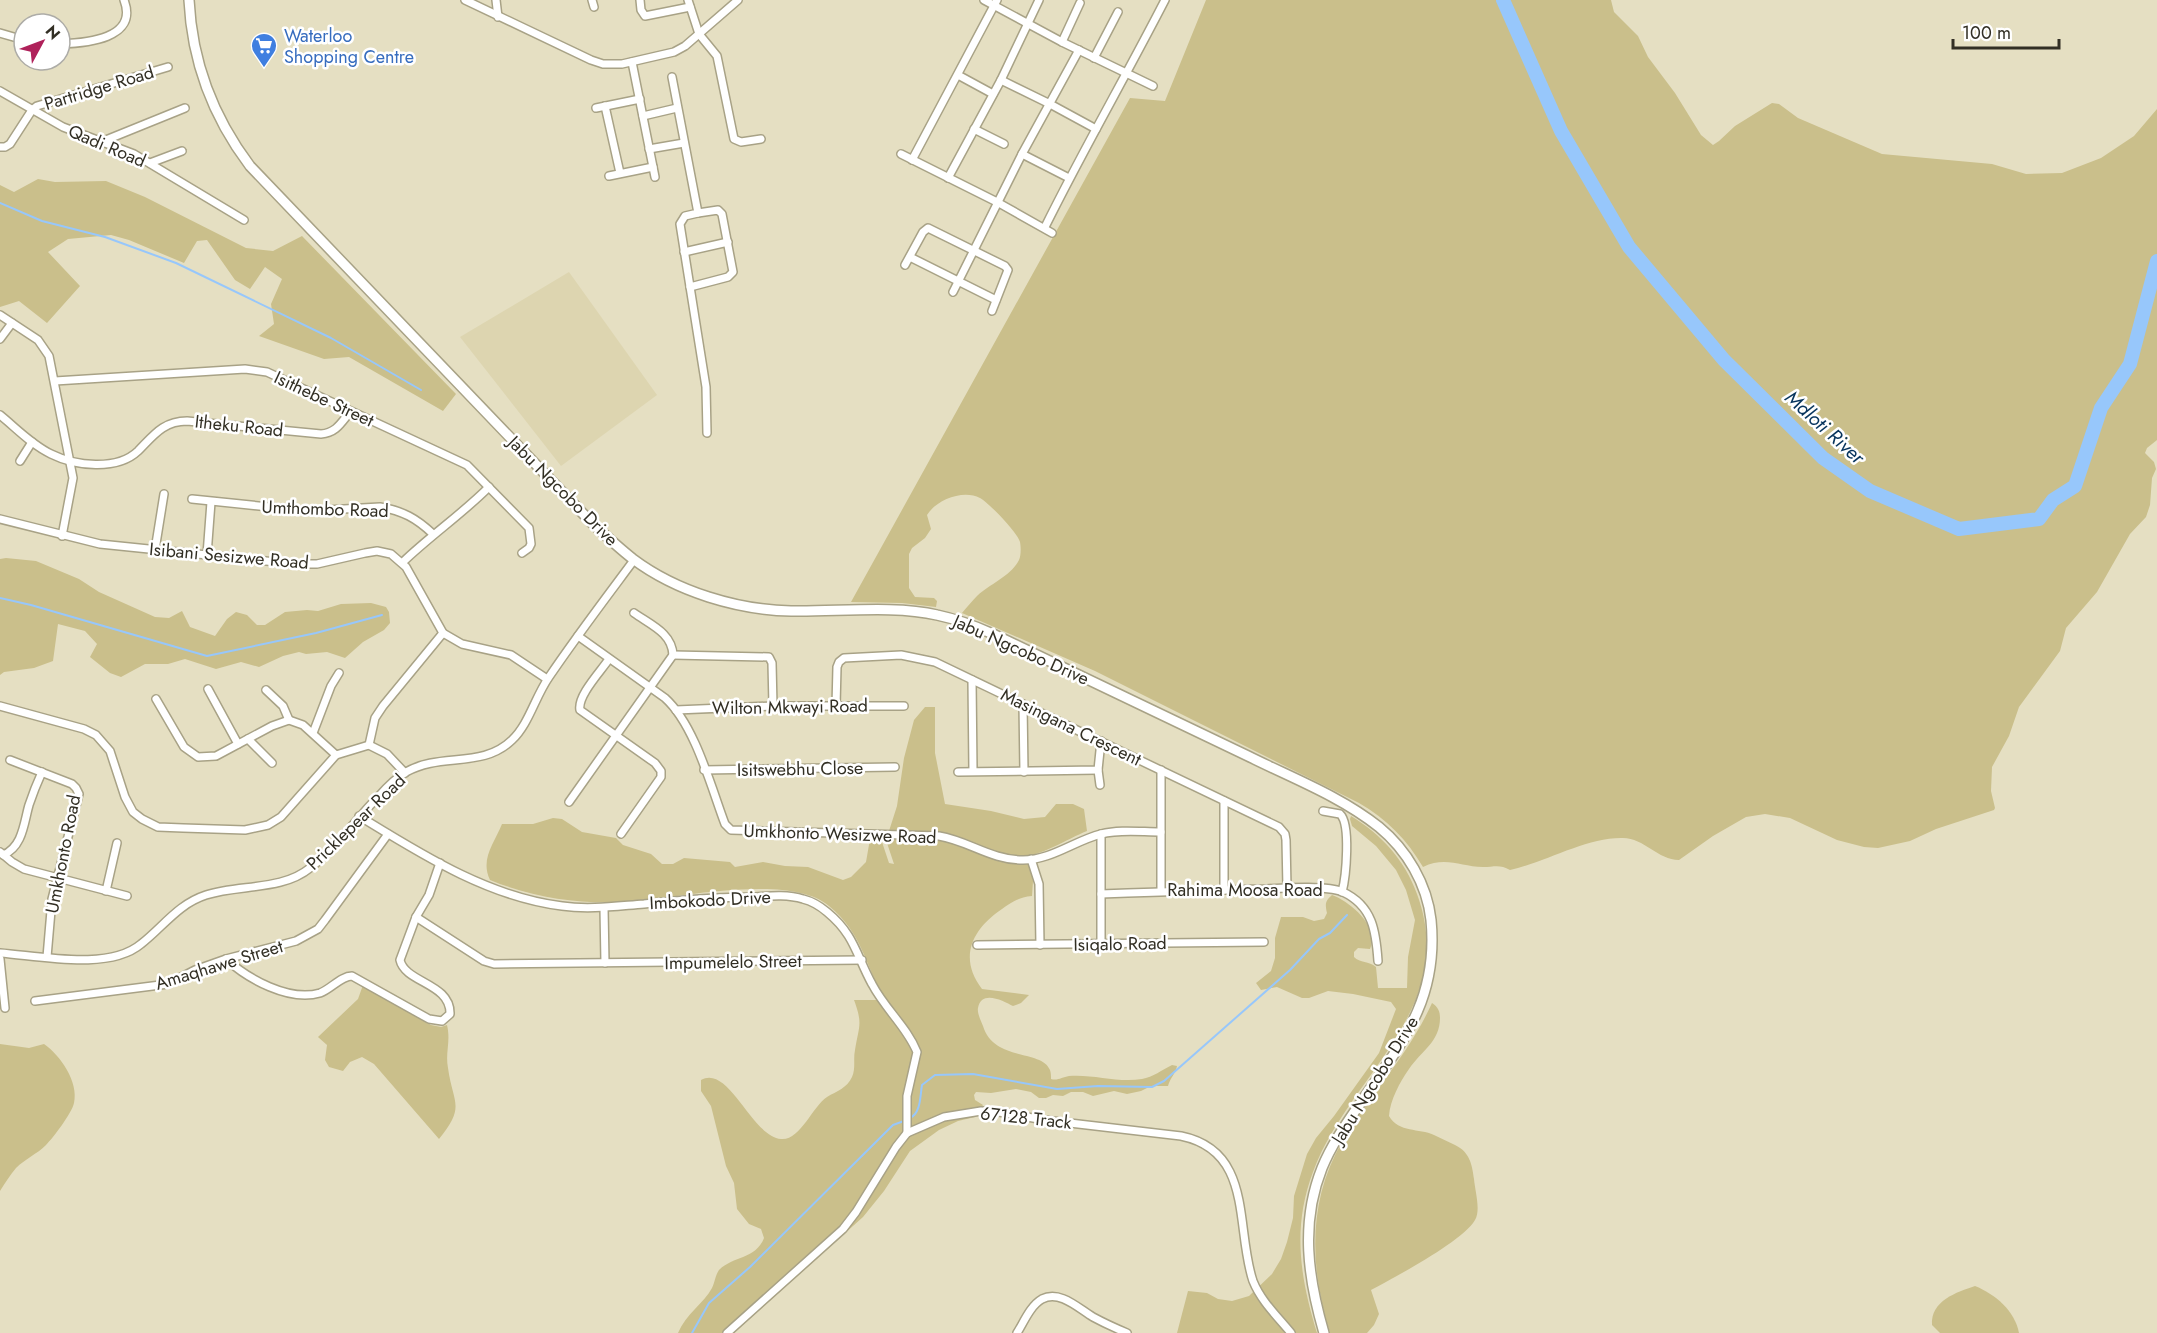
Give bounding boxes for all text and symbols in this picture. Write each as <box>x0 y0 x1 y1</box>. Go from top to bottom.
north arrow <box>12 12 72 72</box>
scale bar <box>1953 12 2060 50</box>
text: N <box>40 20 66 45</box>
text: 100 m <box>1962 20 2011 46</box>
place label: Waterloo Shopping Centre <box>284 23 414 70</box>
supermarket icon: Waterloo Shopping Centre <box>249 31 279 69</box>
street label: Partridge Road <box>41 59 157 117</box>
street label: Qadi Road <box>64 118 150 174</box>
street label: Isithebe Street <box>270 365 379 434</box>
water label: Mdloti River <box>1778 384 1872 472</box>
street label: Itheku Road <box>193 408 285 444</box>
street label: Jabu Ngcobo Drive <box>501 429 624 552</box>
street label: Umthombo Road <box>261 494 389 524</box>
street label: Isibani Sesizwe Road <box>148 536 310 576</box>
street label: Jabu Ngcobo Drive <box>947 608 1093 692</box>
street label: Masingana Crescent <box>996 682 1146 773</box>
street label: Wilton Mkwayi Road <box>712 693 868 721</box>
street label: Isitswebhu Close <box>737 755 863 783</box>
street label: Pricklepear Road <box>301 768 411 876</box>
street label: Umkhonto Road <box>39 792 87 916</box>
street label: Umkhonto Wesizwe Road <box>743 818 937 850</box>
street label: Rahima Moosa Road <box>1167 877 1323 903</box>
street label: Imbokodo Drive <box>649 884 771 916</box>
street label: Isiqalo Road <box>1073 930 1167 958</box>
street label: Amaqhawe Street <box>152 933 287 997</box>
street label: Impumelelo Street <box>664 948 802 976</box>
street label: Jabu Ngcobo Drive <box>1324 1011 1425 1151</box>
street label: 67128 Track <box>979 1100 1073 1136</box>

